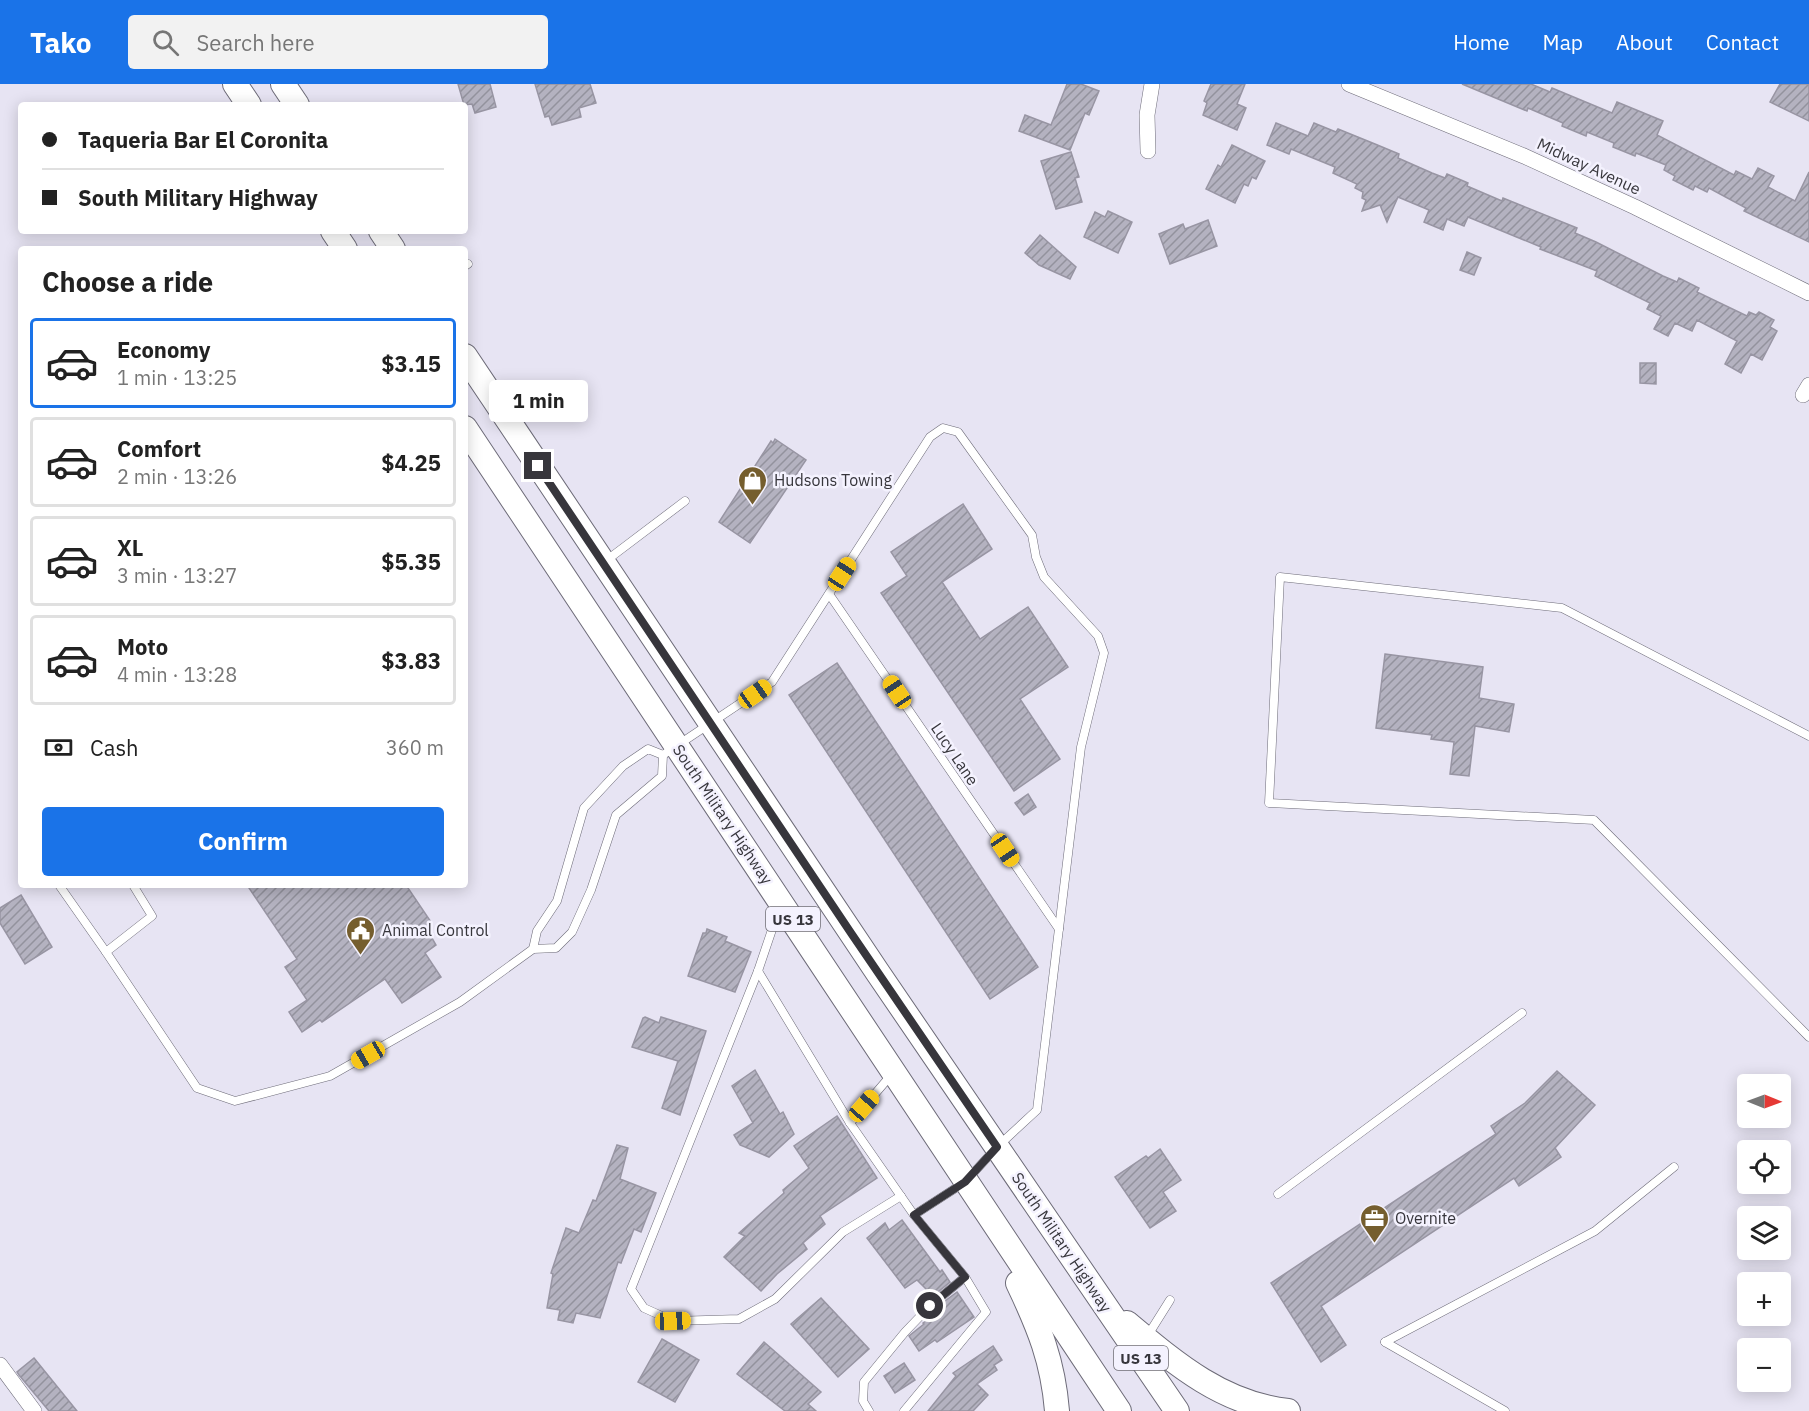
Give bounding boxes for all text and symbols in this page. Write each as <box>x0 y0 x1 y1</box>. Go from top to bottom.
search box <box>128 15 548 69</box>
text: Tako <box>30 24 92 61</box>
icon: search <box>149 26 182 59</box>
text: Search here <box>197 28 314 57</box>
text: Home <box>1453 28 1510 56</box>
text: Map <box>1543 28 1583 56</box>
text: About <box>1616 28 1673 56</box>
text: Contact <box>1706 28 1779 56</box>
text: Taqueria Bar El Coronita <box>78 125 328 154</box>
street label: Midway Avenue <box>1534 133 1644 199</box>
text: South Military Highway <box>78 183 318 212</box>
text: Choose a ride <box>42 264 213 299</box>
text: Economy <box>117 335 211 364</box>
icon: car <box>45 336 99 390</box>
text: $3.15 <box>381 349 441 378</box>
text: 1 min · 13:25 <box>117 364 237 391</box>
callout: 1 min <box>488 379 588 421</box>
text: 1 min <box>512 387 565 414</box>
text: Comfort <box>117 434 201 463</box>
icon: car <box>45 435 99 489</box>
text: $4.25 <box>381 448 441 477</box>
route end <box>524 452 551 479</box>
text: 2 min · 13:26 <box>117 463 237 490</box>
shop icon: Hudsons Towing <box>737 464 769 506</box>
place label: Hudsons Towing <box>774 470 892 490</box>
text: XL <box>117 533 143 562</box>
icon: car <box>45 534 99 588</box>
text: $5.35 <box>381 547 441 576</box>
car <box>825 554 859 594</box>
text: 3 min · 13:27 <box>117 562 237 589</box>
text: Moto <box>117 632 168 661</box>
icon: car <box>45 633 99 687</box>
text: $3.83 <box>381 646 441 675</box>
text: 4 min · 13:28 <box>117 661 237 688</box>
car <box>879 672 915 712</box>
car <box>735 676 775 712</box>
street label: Lucy Lane <box>927 719 983 789</box>
icon: cash <box>42 731 75 764</box>
text: Cash <box>90 733 139 762</box>
text: 360 m <box>386 734 444 761</box>
street label: South Military Highway <box>669 740 777 888</box>
button: Confirm <box>42 807 444 876</box>
car <box>987 830 1023 870</box>
road number: US 13 <box>766 907 820 931</box>
public building icon: Animal Control <box>345 914 377 956</box>
place label: Animal Control <box>382 920 489 940</box>
car <box>348 1038 388 1072</box>
north arrow <box>1737 1074 1791 1128</box>
map controls <box>1737 1074 1791 1392</box>
car <box>845 1087 883 1125</box>
button: locate <box>1737 1140 1791 1194</box>
street label: South Military Highway <box>1008 1168 1116 1316</box>
office icon: Overnite <box>1358 1202 1390 1244</box>
button: layers <box>1737 1206 1791 1260</box>
place label: Overnite <box>1395 1208 1456 1228</box>
button: + <box>1737 1272 1791 1326</box>
route start <box>916 1292 943 1319</box>
car <box>655 1311 691 1331</box>
button: − <box>1737 1338 1791 1392</box>
road number: US 13 <box>1114 1346 1168 1370</box>

